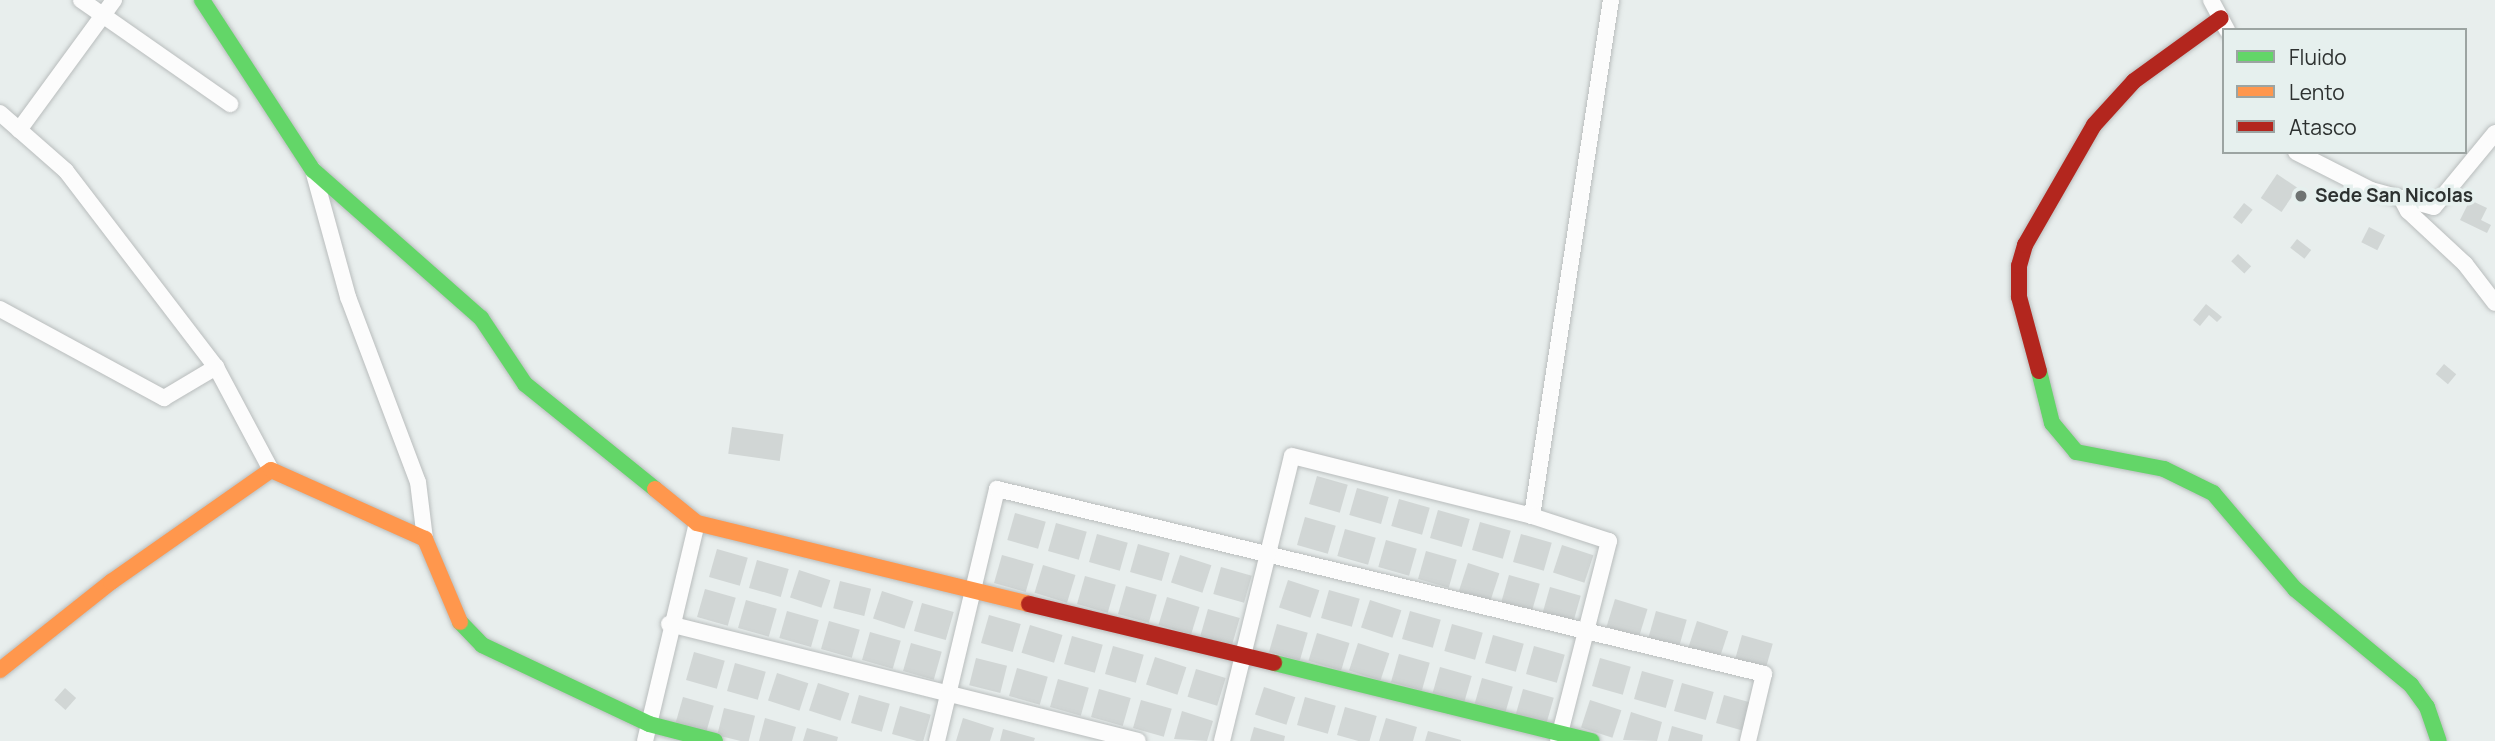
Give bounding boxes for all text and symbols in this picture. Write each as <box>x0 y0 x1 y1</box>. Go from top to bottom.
legend <box>2222 28 2467 154</box>
text: Fluido <box>2289 43 2347 71</box>
text: Lento <box>2289 78 2345 106</box>
text: Atasco <box>2289 113 2357 141</box>
place label: Sede San Nicolas <box>2315 185 2473 207</box>
marker: Sede San Nicolas <box>2293 188 2309 204</box>

